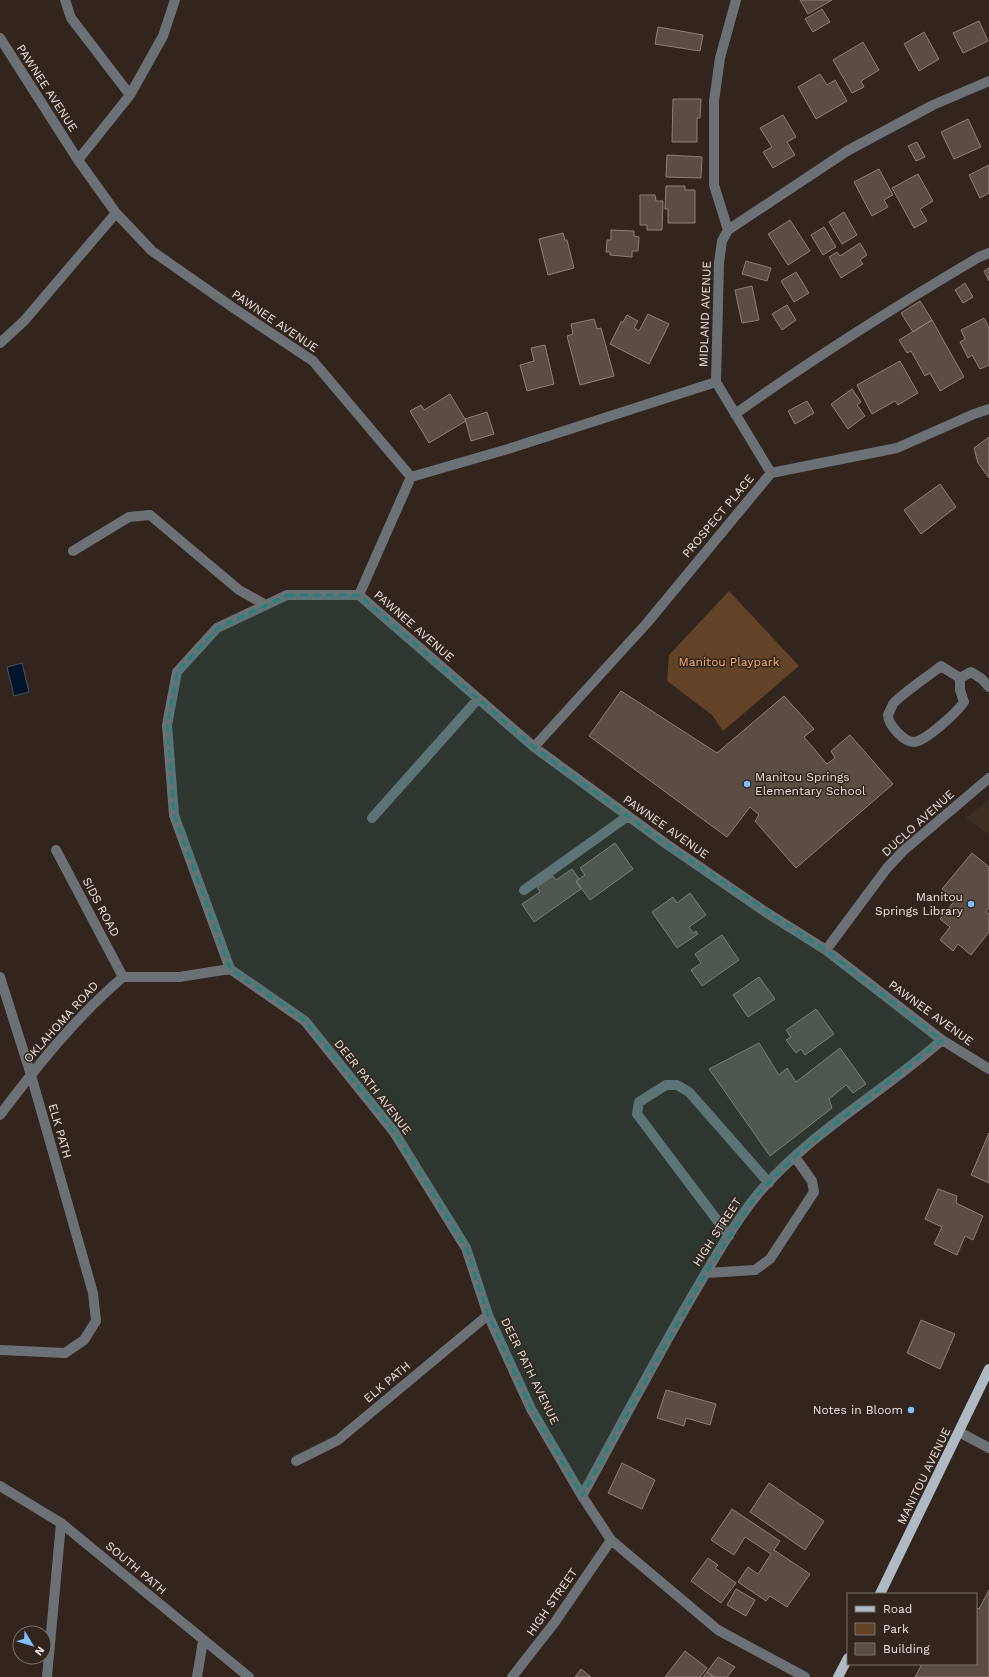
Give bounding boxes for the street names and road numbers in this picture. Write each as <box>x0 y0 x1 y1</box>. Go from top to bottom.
street label: PAWNEE AVENUE <box>14 42 81 134</box>
street label: MIDLAND AVENUE <box>696 260 714 367</box>
street label: PAWNEE AVENUE <box>229 287 321 355</box>
street label: PROSPECT PLACE <box>679 471 757 560</box>
street label: PAWNEE AVENUE <box>371 588 457 665</box>
street label: DUCLO AVENUE <box>879 787 957 859</box>
street label: PAWNEE AVENUE <box>621 792 712 862</box>
street label: SIDS ROAD <box>80 875 122 939</box>
street label: OKLAHOMA ROAD <box>21 978 101 1066</box>
street label: PAWNEE AVENUE <box>886 978 976 1049</box>
street label: DEER PATH AVENUE <box>332 1037 415 1138</box>
street label: ELK PATH <box>46 1102 74 1160</box>
street label: HIGH STREET <box>690 1195 744 1269</box>
street label: DEER PATH AVENUE <box>498 1315 562 1427</box>
street label: ELK PATH <box>361 1359 413 1405</box>
street label: MANITOU AVENUE <box>894 1425 954 1527</box>
street label: SOUTH PATH <box>103 1539 169 1597</box>
street label: HIGH STREET <box>524 1566 580 1638</box>

